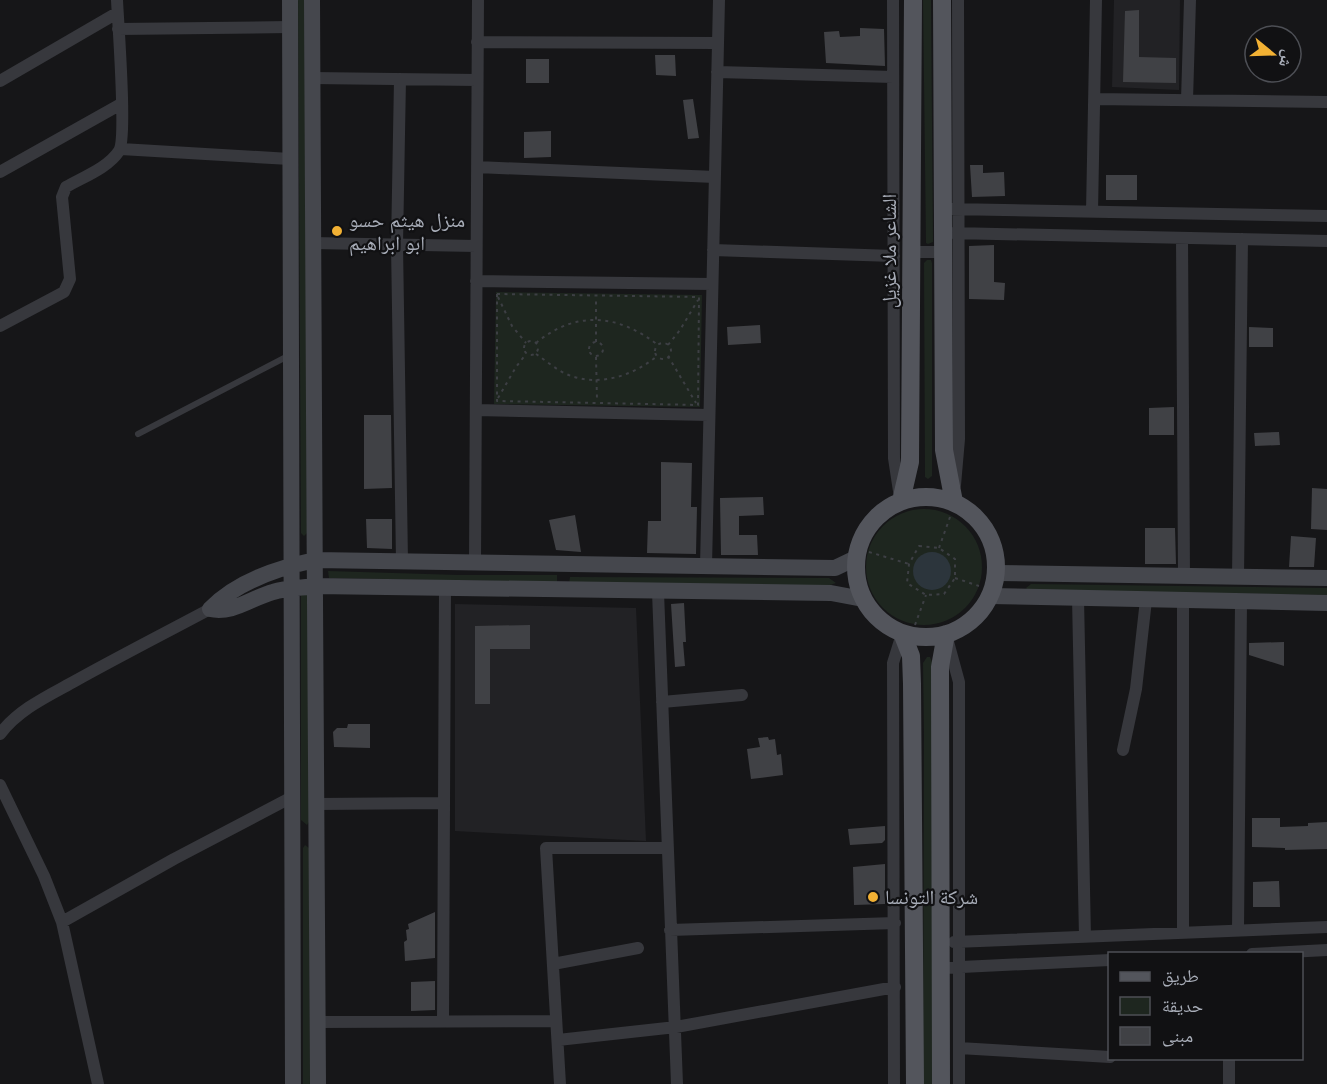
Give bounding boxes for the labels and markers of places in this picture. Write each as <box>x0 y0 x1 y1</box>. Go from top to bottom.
place label: منزل هيثم حسو ابو ابراهيم <box>349 207 465 257</box>
marker: منزل هيثم حسو ابو ابراهيم <box>330 224 344 238</box>
place label: شركة التونسا <box>885 884 978 910</box>
marker: شركة التونسا <box>866 890 880 904</box>

